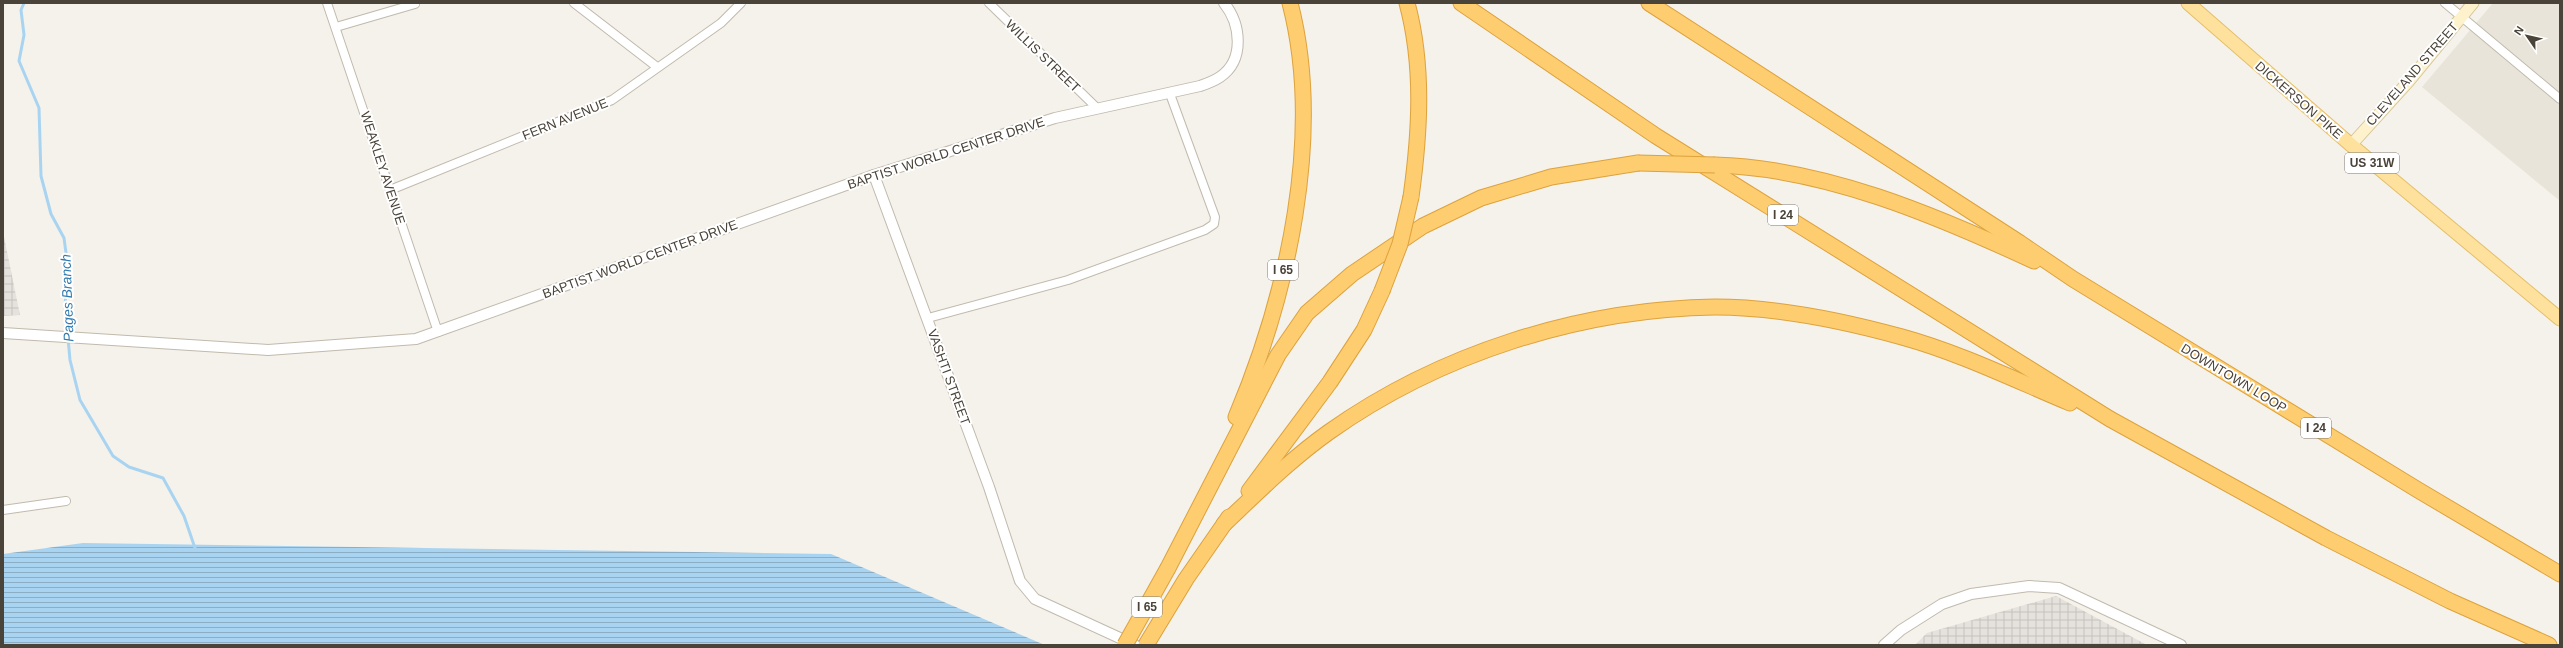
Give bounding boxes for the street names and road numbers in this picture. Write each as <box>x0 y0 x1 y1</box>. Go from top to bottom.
street label: WILLIS STREET <box>1003 17 1083 95</box>
street label: CLEVELAND STREET <box>2363 19 2461 129</box>
street label: DICKERSON PIKE <box>2252 58 2346 142</box>
street label: FERN AVENUE <box>520 95 610 143</box>
street label: WEAKLEY AVENUE <box>358 110 408 227</box>
street label: BAPTIST WORLD CENTER DRIVE <box>846 114 1047 192</box>
road number: US 31W <box>2345 153 2399 173</box>
road number: I 24 <box>1768 205 1798 225</box>
street label: BAPTIST WORLD CENTER DRIVE <box>540 217 740 301</box>
road number: I 65 <box>1268 260 1298 280</box>
street label: VASHTI STREET <box>925 327 973 427</box>
street label: DOWNTOWN LOOP <box>2179 341 2289 415</box>
road number: I 24 <box>2301 418 2331 438</box>
road number: I 65 <box>1132 597 1162 617</box>

